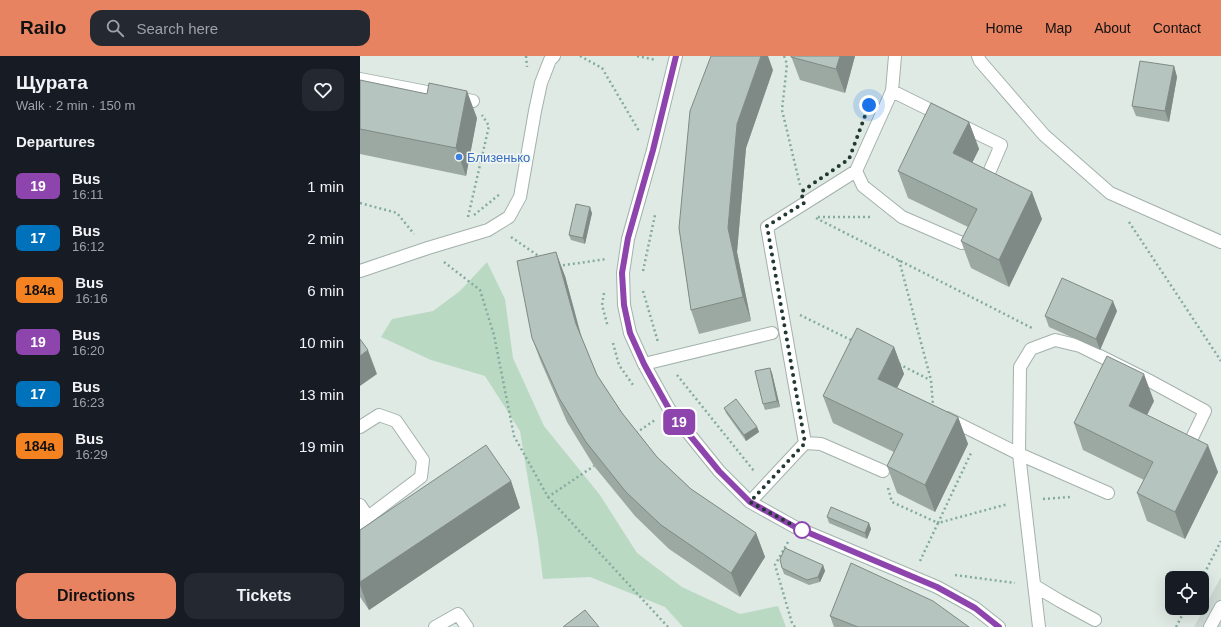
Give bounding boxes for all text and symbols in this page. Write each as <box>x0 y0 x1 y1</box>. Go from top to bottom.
search box <box>90 10 370 46</box>
text: Railo <box>20 17 66 38</box>
icon: search <box>104 17 126 39</box>
text: Search here <box>136 20 218 37</box>
text: Home <box>986 20 1023 36</box>
text: Map <box>1045 20 1072 36</box>
text: About <box>1094 20 1131 36</box>
text: Contact <box>1153 20 1201 36</box>
button: heart <box>302 69 344 111</box>
text: Щурата <box>16 72 88 93</box>
your location <box>859 95 879 115</box>
text: Walk · 2 min · 150 m <box>16 98 135 113</box>
text: Departures <box>16 133 95 150</box>
place label: Близенько <box>467 150 530 165</box>
marker: Близенько <box>454 152 464 162</box>
text: Bus <box>72 170 100 187</box>
text: 19 <box>30 178 46 194</box>
text: 1 min <box>307 178 344 195</box>
text: 16:11 <box>72 187 104 202</box>
text: Bus <box>72 222 100 239</box>
text: 17 <box>30 230 46 246</box>
text: 2 min <box>307 230 344 247</box>
text: 16:12 <box>72 239 105 254</box>
text: Bus <box>75 274 104 291</box>
text: 184а <box>24 282 55 298</box>
text: 6 min <box>307 282 344 299</box>
text: 16:16 <box>75 291 108 306</box>
text: Bus <box>72 326 100 343</box>
text: 19 <box>30 334 46 350</box>
text: 10 min <box>299 334 344 351</box>
text: 16:20 <box>72 343 105 358</box>
text: Bus <box>72 378 100 395</box>
text: 17 <box>30 386 46 402</box>
text: 13 min <box>299 386 344 403</box>
text: 16:23 <box>72 395 105 410</box>
line badge: 19 <box>661 409 697 435</box>
text: 19 <box>671 414 687 430</box>
text: Bus <box>75 430 104 447</box>
text: 184а <box>24 438 55 454</box>
text: 19 min <box>299 438 344 455</box>
text: 16:29 <box>75 447 108 462</box>
unlabelled marker <box>793 521 811 539</box>
map controls <box>1165 571 1209 615</box>
button: locate <box>1165 571 1209 615</box>
button: Directions <box>16 573 176 619</box>
button: Tickets <box>184 573 344 619</box>

